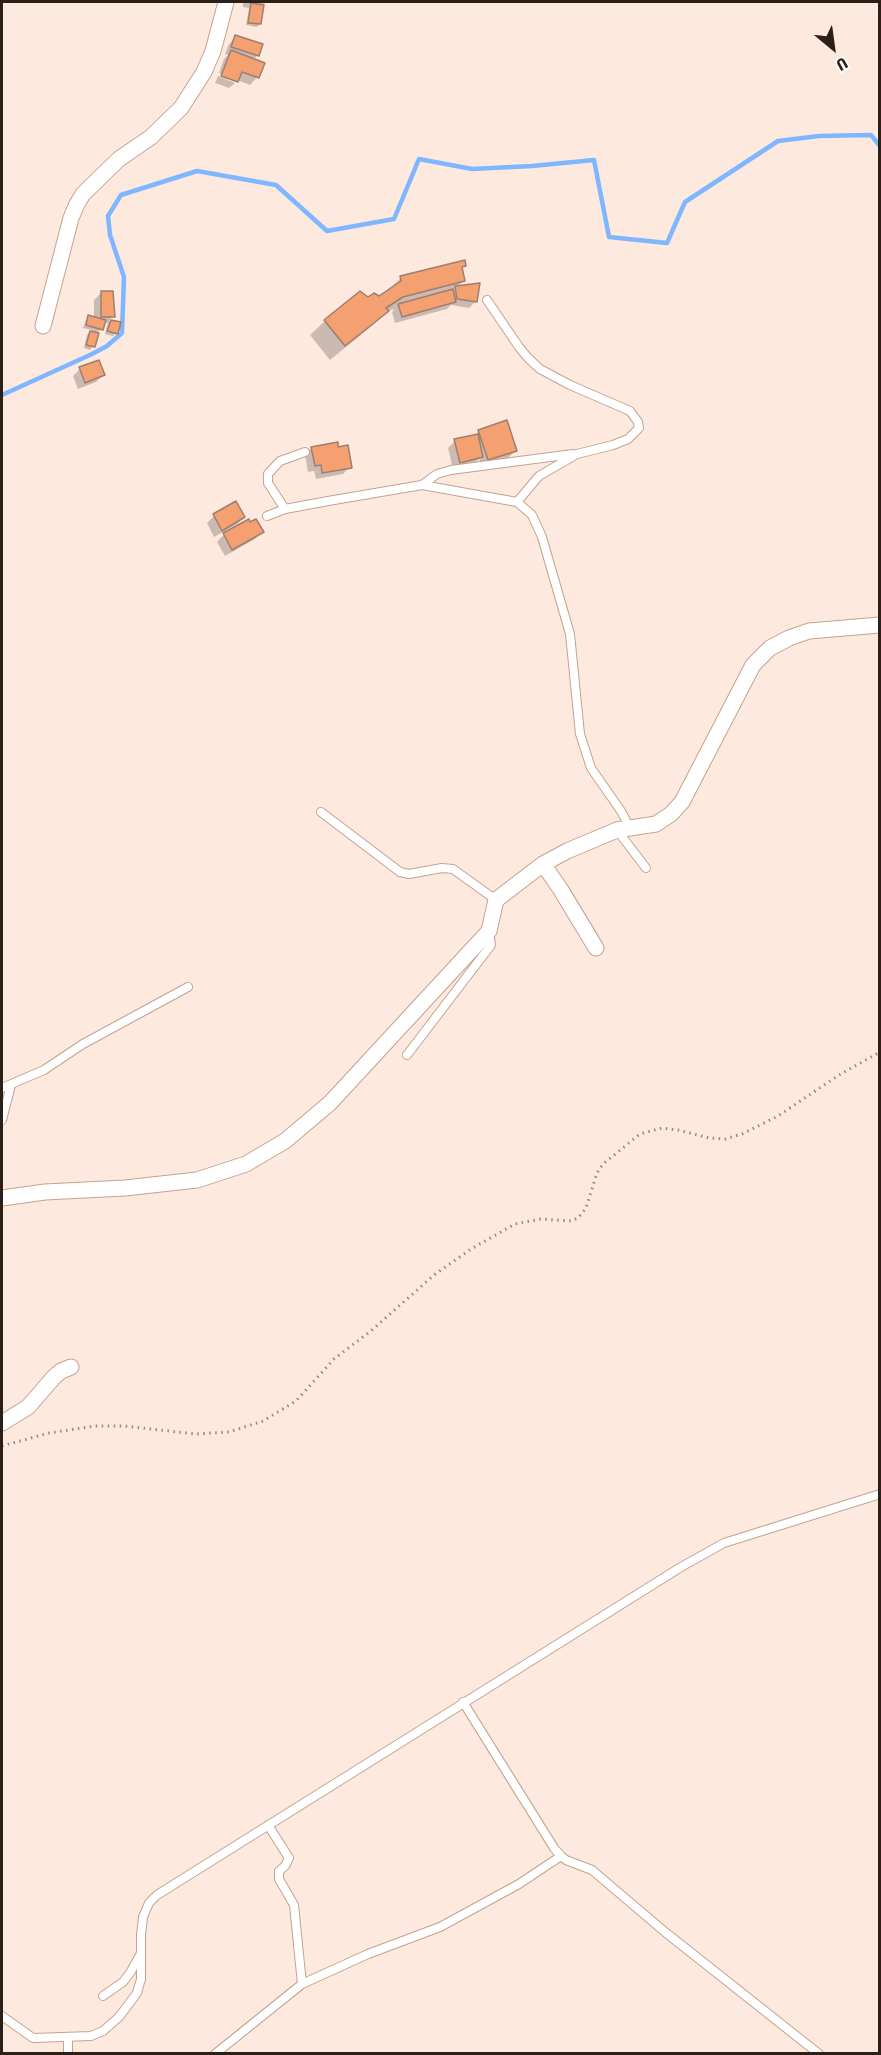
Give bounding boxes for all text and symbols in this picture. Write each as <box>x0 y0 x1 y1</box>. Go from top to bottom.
north arrow <box>803 18 863 78</box>
text: U <box>833 54 851 75</box>

